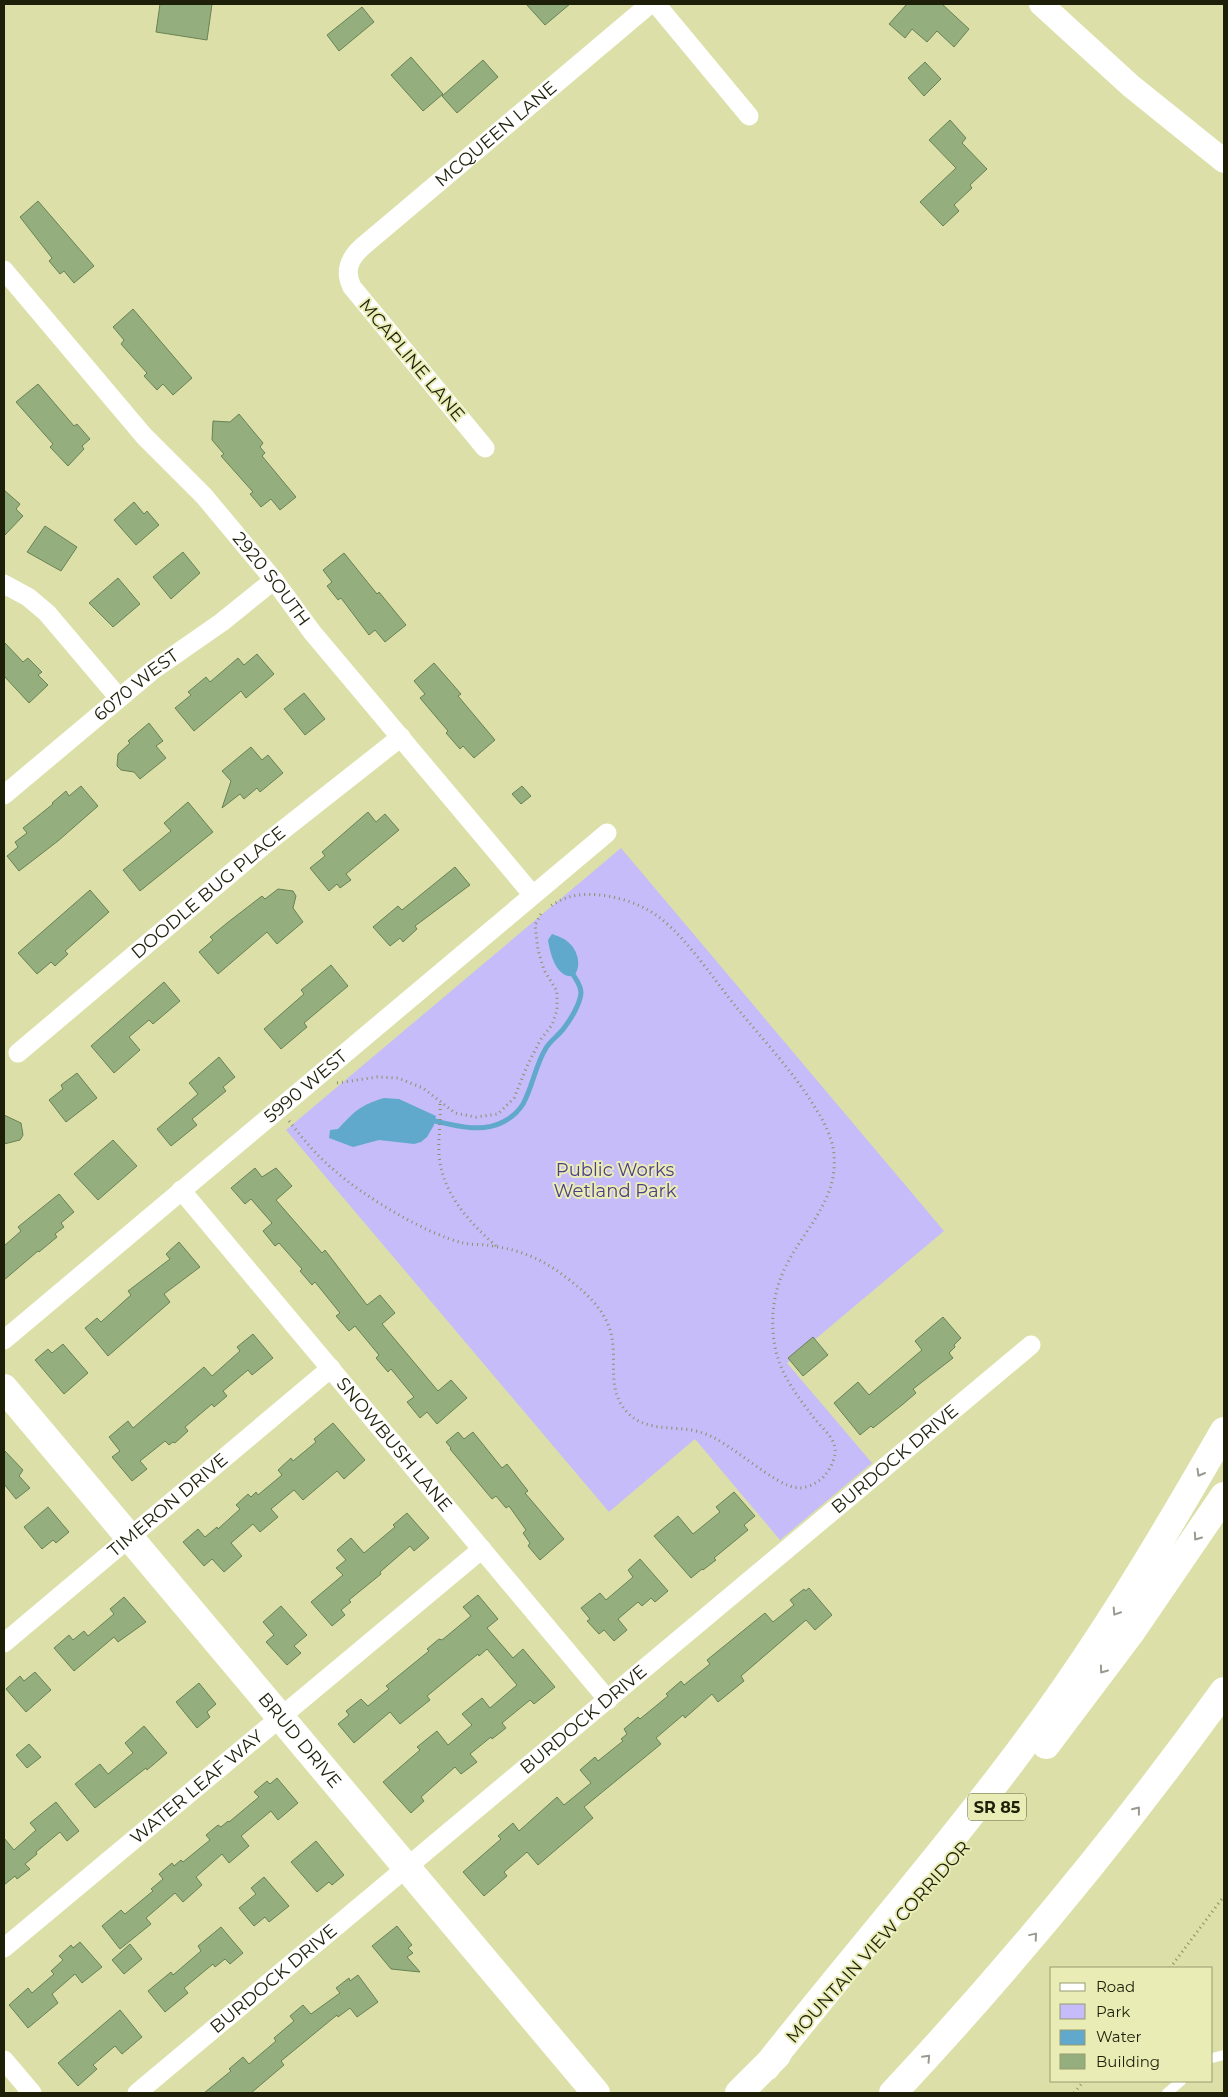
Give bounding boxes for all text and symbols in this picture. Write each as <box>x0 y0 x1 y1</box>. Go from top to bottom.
street label: MCQUEEN LANE <box>431 76 561 192</box>
street label: MCAPLINE LANE <box>354 294 470 426</box>
street label: 2920 SOUTH <box>228 528 315 630</box>
street label: 6070 WEST <box>89 644 183 726</box>
street label: DOODLE BUG PLACE <box>127 821 290 964</box>
street label: 5990 WEST <box>260 1045 352 1128</box>
park label: Public Works Wetland Park <box>554 1159 677 1202</box>
street label: SNOWBUSH LANE <box>332 1373 457 1516</box>
street label: BURDOCK DRIVE <box>827 1400 963 1518</box>
street label: TIMERON DRIVE <box>103 1449 232 1562</box>
one-way arrow <box>1196 1468 1206 1477</box>
one-way arrow <box>1194 1531 1203 1540</box>
one-way arrow <box>1113 1607 1122 1616</box>
street label: BURDOCK DRIVE <box>516 1660 651 1779</box>
one-way arrow <box>1101 1664 1109 1673</box>
street label: BRUD DRIVE <box>253 1688 346 1792</box>
street label: WATER LEAF WAY <box>126 1725 268 1849</box>
road number: SR 85 <box>968 1794 1026 1820</box>
one-way arrow <box>1131 1806 1140 1815</box>
street label: MOUNTAIN VIEW CORRIDOR <box>781 1836 975 2048</box>
street label: BURDOCK DRIVE <box>206 1919 341 2038</box>
one-way arrow <box>1029 1932 1038 1941</box>
legend <box>1050 1967 1213 2082</box>
text: Road <box>1096 1977 1135 1996</box>
text: Park <box>1096 2002 1130 2021</box>
text: Water <box>1096 2027 1142 2046</box>
text: Building <box>1096 2052 1160 2071</box>
one-way arrow <box>921 2054 930 2063</box>

